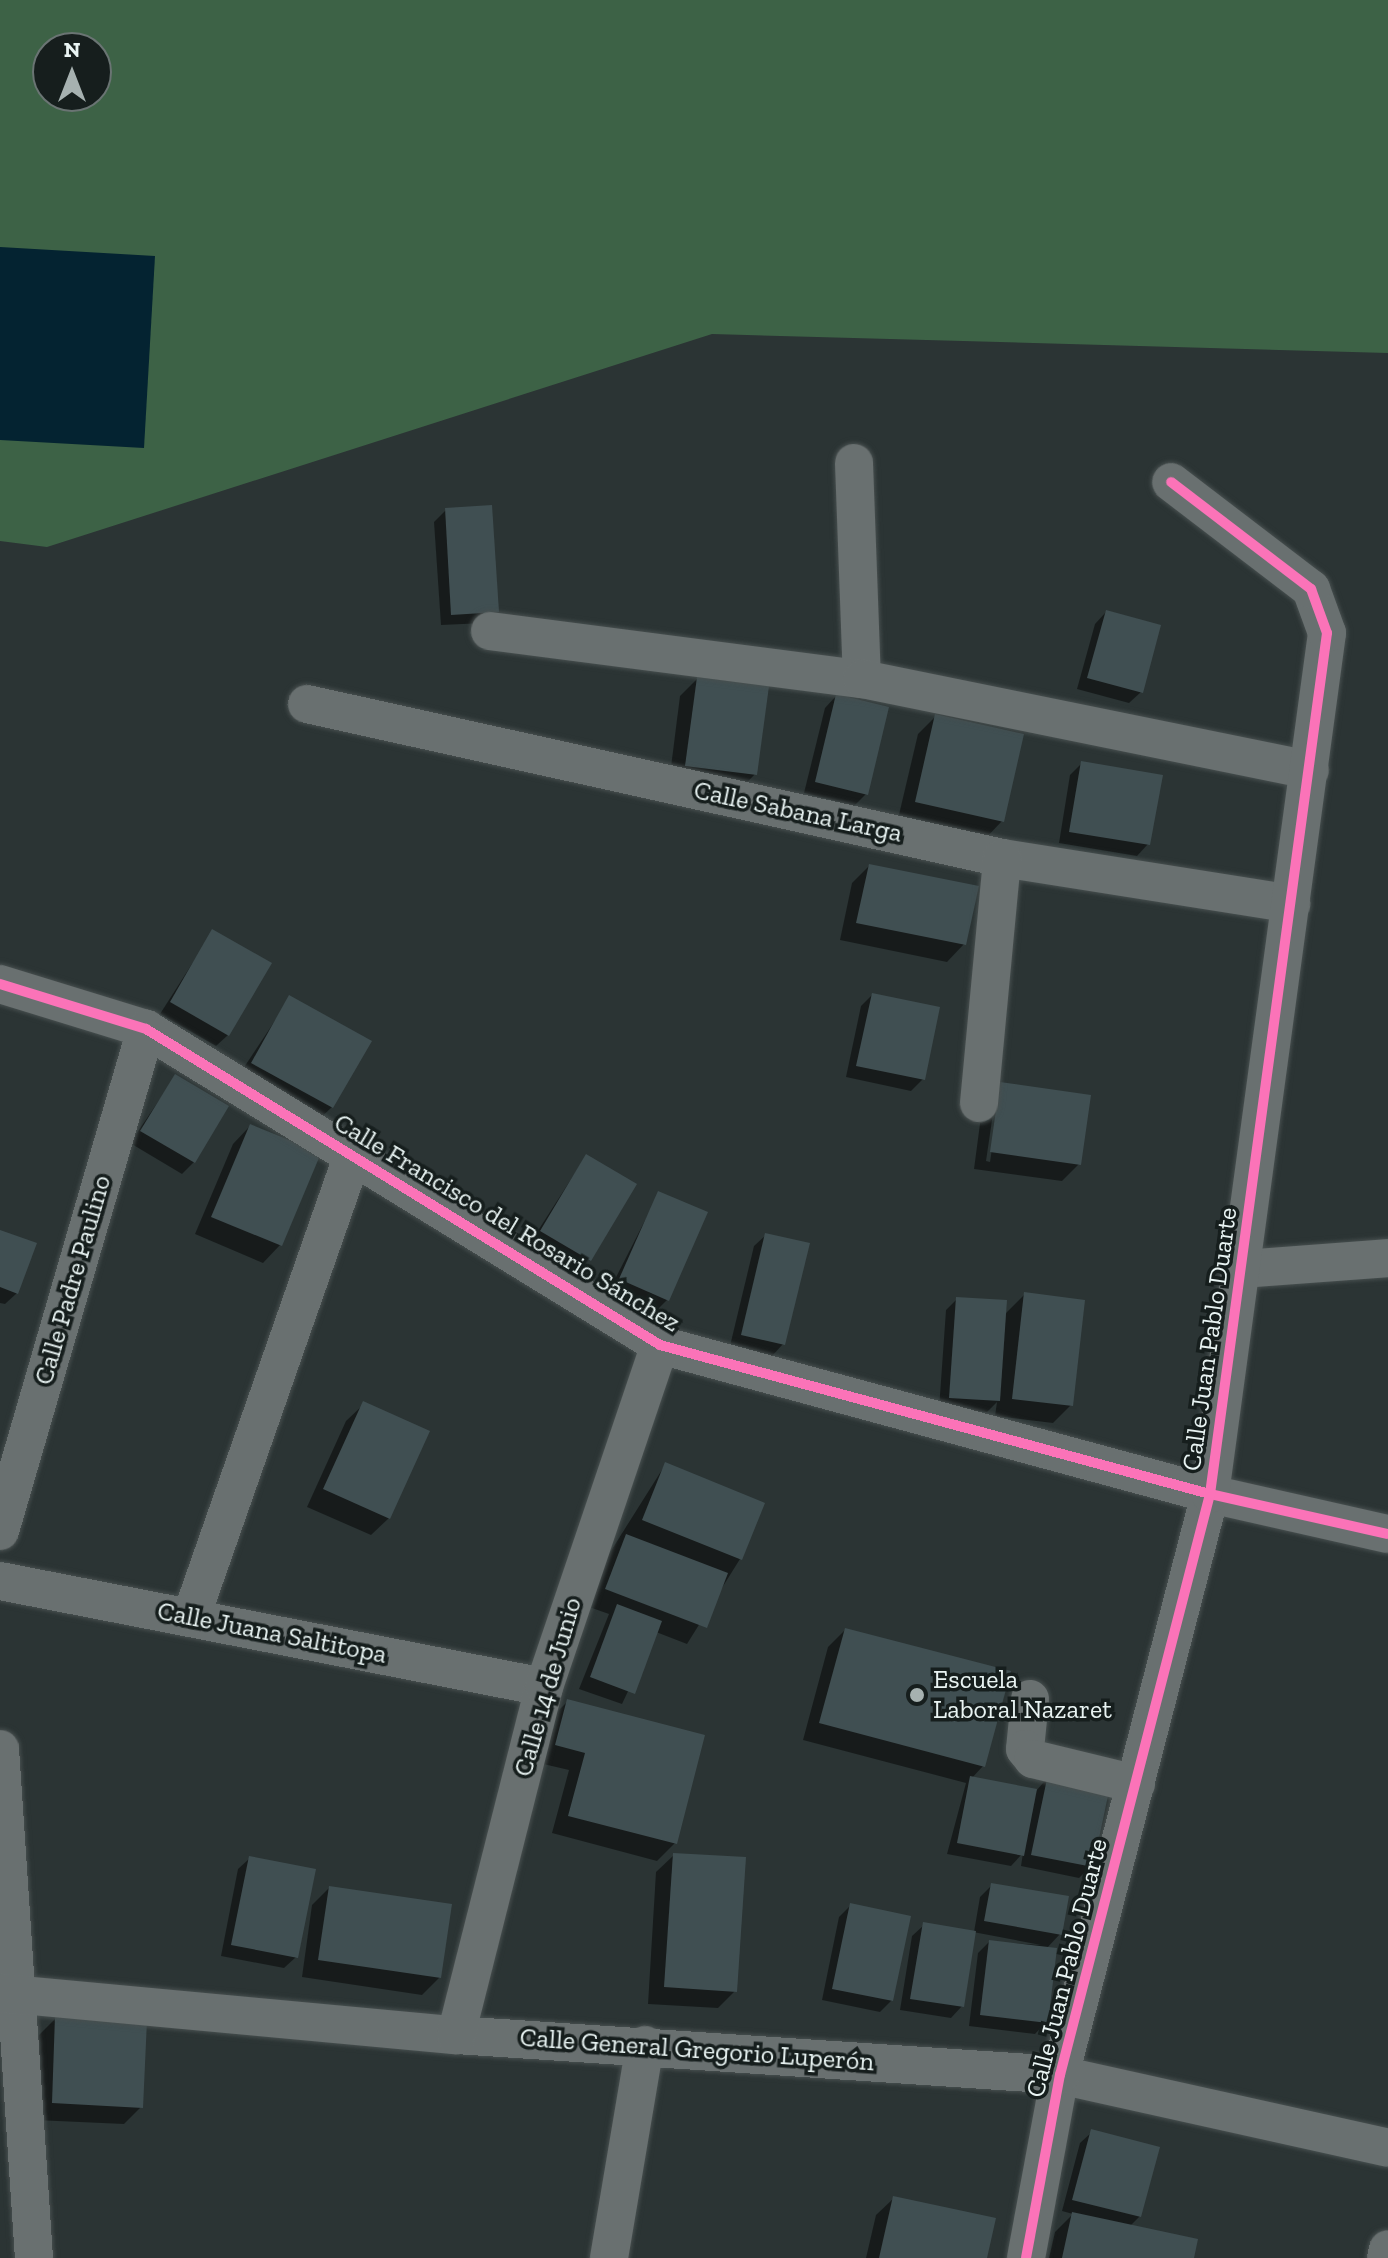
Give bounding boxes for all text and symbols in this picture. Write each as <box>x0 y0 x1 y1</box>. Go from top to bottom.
north arrow <box>32 32 112 112</box>
text: N <box>64 36 80 63</box>
street label: Calle Sabana Larga <box>691 775 905 849</box>
street label: Calle Francisco del Rosario Sánchez <box>328 1107 686 1339</box>
street label: Calle Padre Paulino <box>28 1172 118 1388</box>
street label: Calle Juan Pablo Duarte <box>1176 1205 1244 1473</box>
street label: Calle 14 de Junio <box>507 1594 589 1780</box>
street label: Calle Juana Saltitopa <box>155 1595 389 1671</box>
place label: Escuela Laboral Nazaret <box>933 1664 1112 1726</box>
marker: Escuela Laboral Nazaret <box>908 1686 926 1704</box>
street label: Calle Juan Pablo Duarte <box>1020 1835 1114 2101</box>
street label: Calle General Gregorio Luperón <box>519 2022 875 2078</box>

